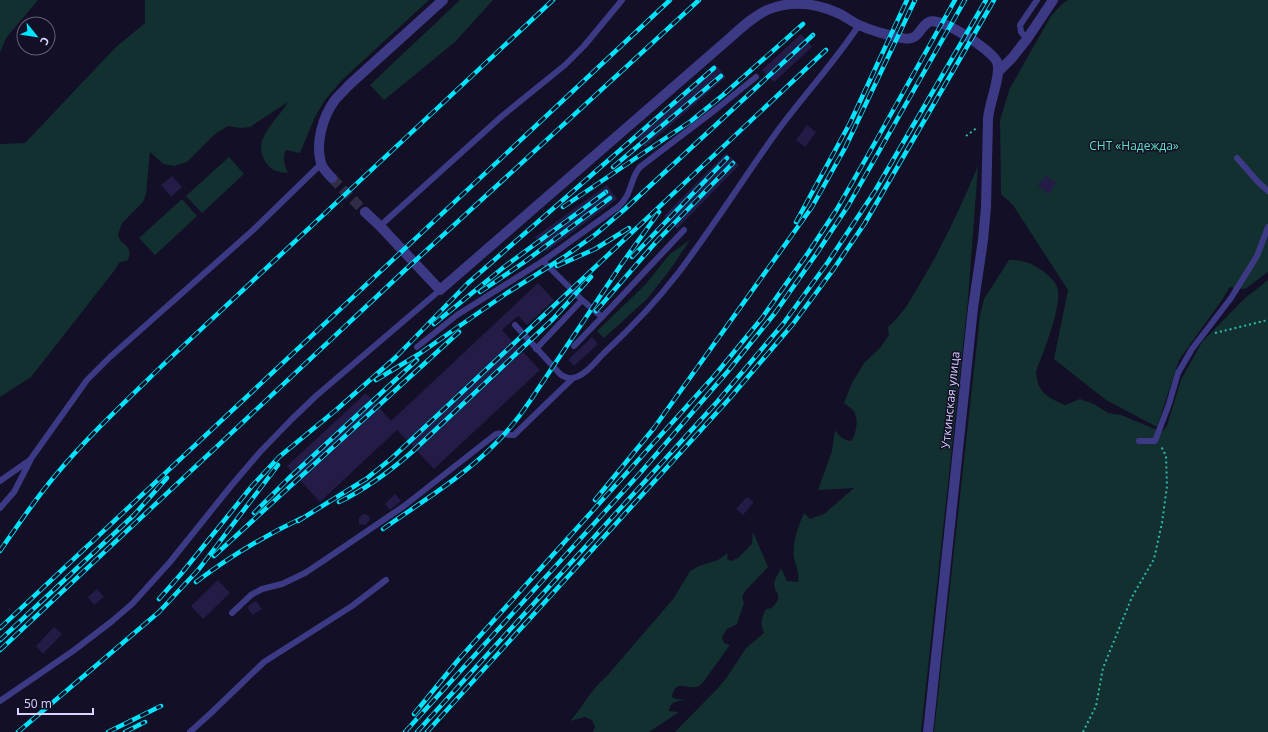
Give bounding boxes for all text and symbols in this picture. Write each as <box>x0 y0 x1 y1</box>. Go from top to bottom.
north arrow <box>16 16 56 56</box>
text: С <box>37 34 53 48</box>
park label: СНТ «Надежда» <box>1089 137 1179 154</box>
street label: Уткинская улица <box>936 351 964 449</box>
scale bar <box>18 690 93 716</box>
text: 50 m <box>24 695 52 712</box>

